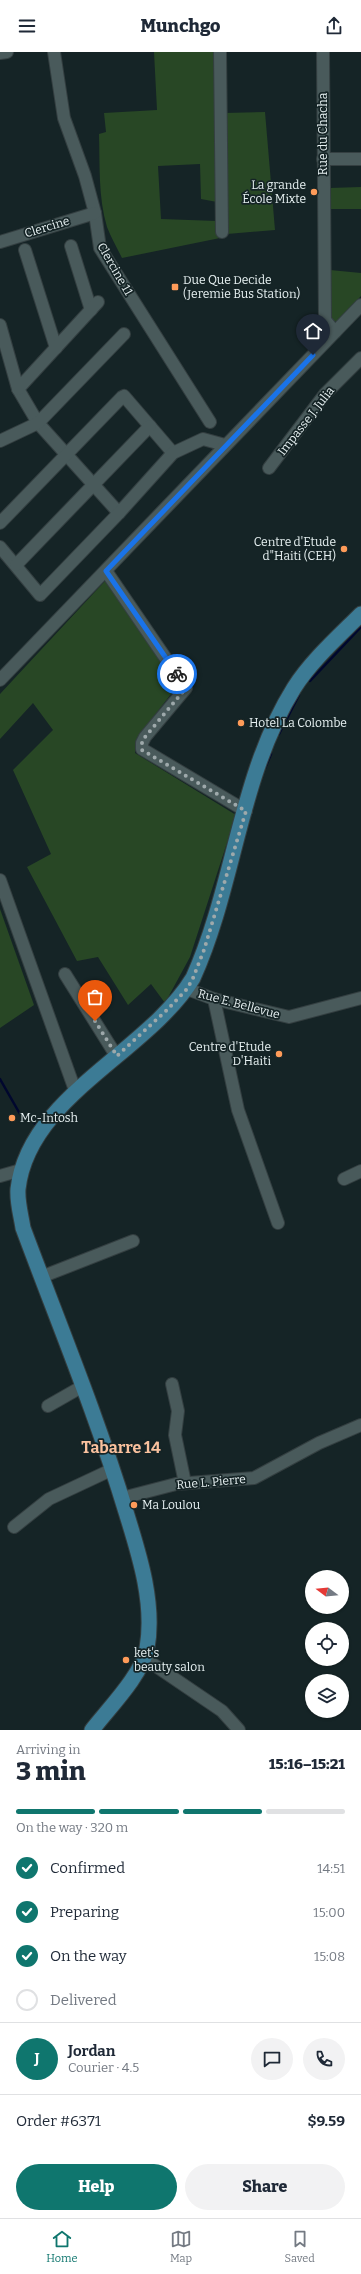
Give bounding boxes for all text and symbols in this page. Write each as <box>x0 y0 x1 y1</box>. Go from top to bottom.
icon: menu <box>16 15 38 37</box>
text: Munchgo <box>141 15 220 37</box>
icon: share <box>323 15 345 37</box>
street label: Rue du Chacha <box>316 92 330 175</box>
place label: La grande École Mixte <box>242 178 306 206</box>
marker: La grande École Mixte <box>309 187 319 197</box>
street label: Clercine <box>23 214 71 240</box>
street label: Clercine 11 <box>94 240 136 298</box>
place label: Due Que Decide (Jeremie Bus Station) <box>183 273 301 301</box>
marker: Due Que Decide (Jeremie Bus Station) <box>170 282 180 292</box>
pin <box>296 314 330 355</box>
icon: home <box>302 320 324 342</box>
street label: Impasse J. Julia <box>275 383 337 458</box>
place label: Centre d'Etude d"Haiti (CEH) <box>254 535 336 563</box>
marker: Centre d'Etude d"Haiti (CEH) <box>339 544 349 554</box>
courier <box>157 654 197 694</box>
icon: bike <box>166 663 188 685</box>
place label: Hotel La Colombe <box>249 716 347 730</box>
marker: Hotel La Colombe <box>236 718 246 728</box>
pin <box>78 980 112 1021</box>
icon: bag <box>84 986 106 1008</box>
street label: Rue E. Bellevue <box>196 986 282 1022</box>
place label: Centre d'Etude D'Haiti <box>189 1040 271 1068</box>
marker: Centre d'Etude D'Haiti <box>274 1049 284 1059</box>
place label: Mc-Intosh <box>20 1111 79 1125</box>
marker: Mc-Intosh <box>7 1113 17 1123</box>
district label: Tabarre 14 <box>81 1438 161 1457</box>
street label: Rue L. Pierre <box>176 1472 246 1492</box>
place label: Ma Loulou <box>142 1498 201 1512</box>
marker: Ma Loulou <box>129 1500 139 1510</box>
north arrow <box>305 1570 349 1614</box>
map controls <box>305 1570 349 1718</box>
button: locate <box>305 1622 349 1666</box>
place label: ket's beauty salon <box>134 1646 205 1674</box>
marker: ket's beauty salon <box>121 1655 131 1665</box>
button: layers <box>305 1674 349 1718</box>
text: Arriving in <box>16 1742 81 1757</box>
text: 15:16–15:21 <box>269 1755 345 1773</box>
text: 3 min <box>16 1756 86 1787</box>
text: On the way · 320 m <box>16 1820 128 1835</box>
icon: check <box>16 1857 38 1879</box>
text: Confirmed <box>50 1859 125 1877</box>
text: 14:51 <box>317 1861 345 1876</box>
icon: check <box>16 1901 38 1923</box>
text: Preparing <box>50 1903 119 1921</box>
text: 15:00 <box>313 1905 345 1920</box>
icon: check <box>16 1945 38 1967</box>
text: On the way <box>50 1947 127 1965</box>
text: 15:08 <box>314 1949 345 1964</box>
text: Delivered <box>50 1991 117 2009</box>
button: chat <box>251 2038 293 2080</box>
button: phone <box>303 2038 345 2080</box>
text: Jordan <box>68 2042 115 2060</box>
text: J <box>34 2050 40 2068</box>
text: Courier · 4.5 <box>68 2060 139 2075</box>
text: Order #6371 <box>16 2112 101 2130</box>
text: $9.59 <box>307 2112 345 2130</box>
button: Help <box>16 2164 177 2210</box>
button: Share <box>185 2164 345 2210</box>
tab: Home <box>46 2228 78 2265</box>
tab: Map <box>170 2228 192 2265</box>
tab: Saved <box>285 2228 315 2265</box>

